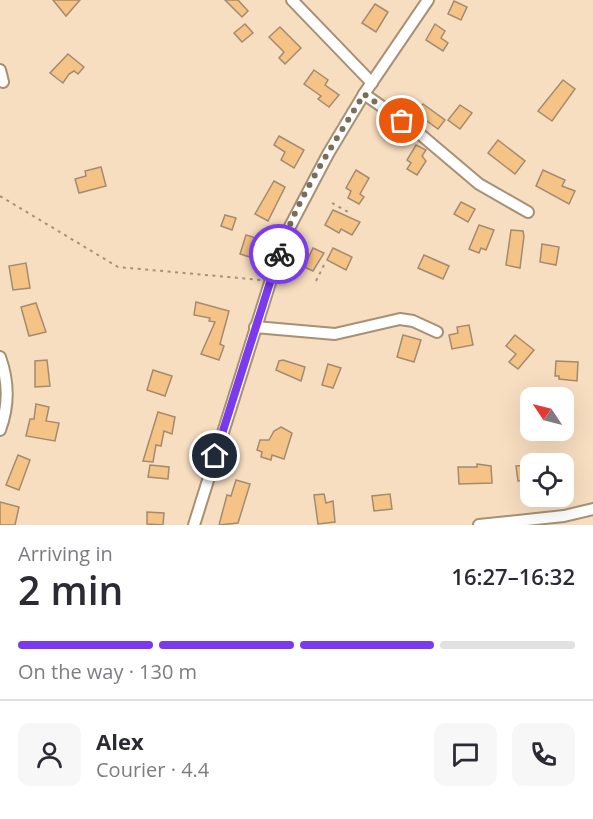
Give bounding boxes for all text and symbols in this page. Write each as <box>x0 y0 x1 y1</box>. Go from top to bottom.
pin <box>376 95 427 146</box>
icon: bag <box>385 104 418 137</box>
courier <box>249 224 309 284</box>
icon: bike <box>263 238 296 271</box>
north arrow <box>520 387 574 441</box>
map controls <box>520 387 574 507</box>
pin <box>189 430 240 481</box>
icon: home <box>198 439 231 472</box>
button: locate <box>520 453 574 507</box>
text: Arriving in <box>18 540 113 567</box>
text: 16:27–16:32 <box>451 561 575 591</box>
text: 2 min <box>18 563 123 616</box>
text: On the way · 130 m <box>18 658 197 685</box>
button: person <box>18 723 81 786</box>
button: chat <box>434 723 497 786</box>
button: phone <box>512 723 575 786</box>
text: Alex <box>96 726 144 756</box>
text: Courier · 4.4 <box>96 756 209 783</box>

